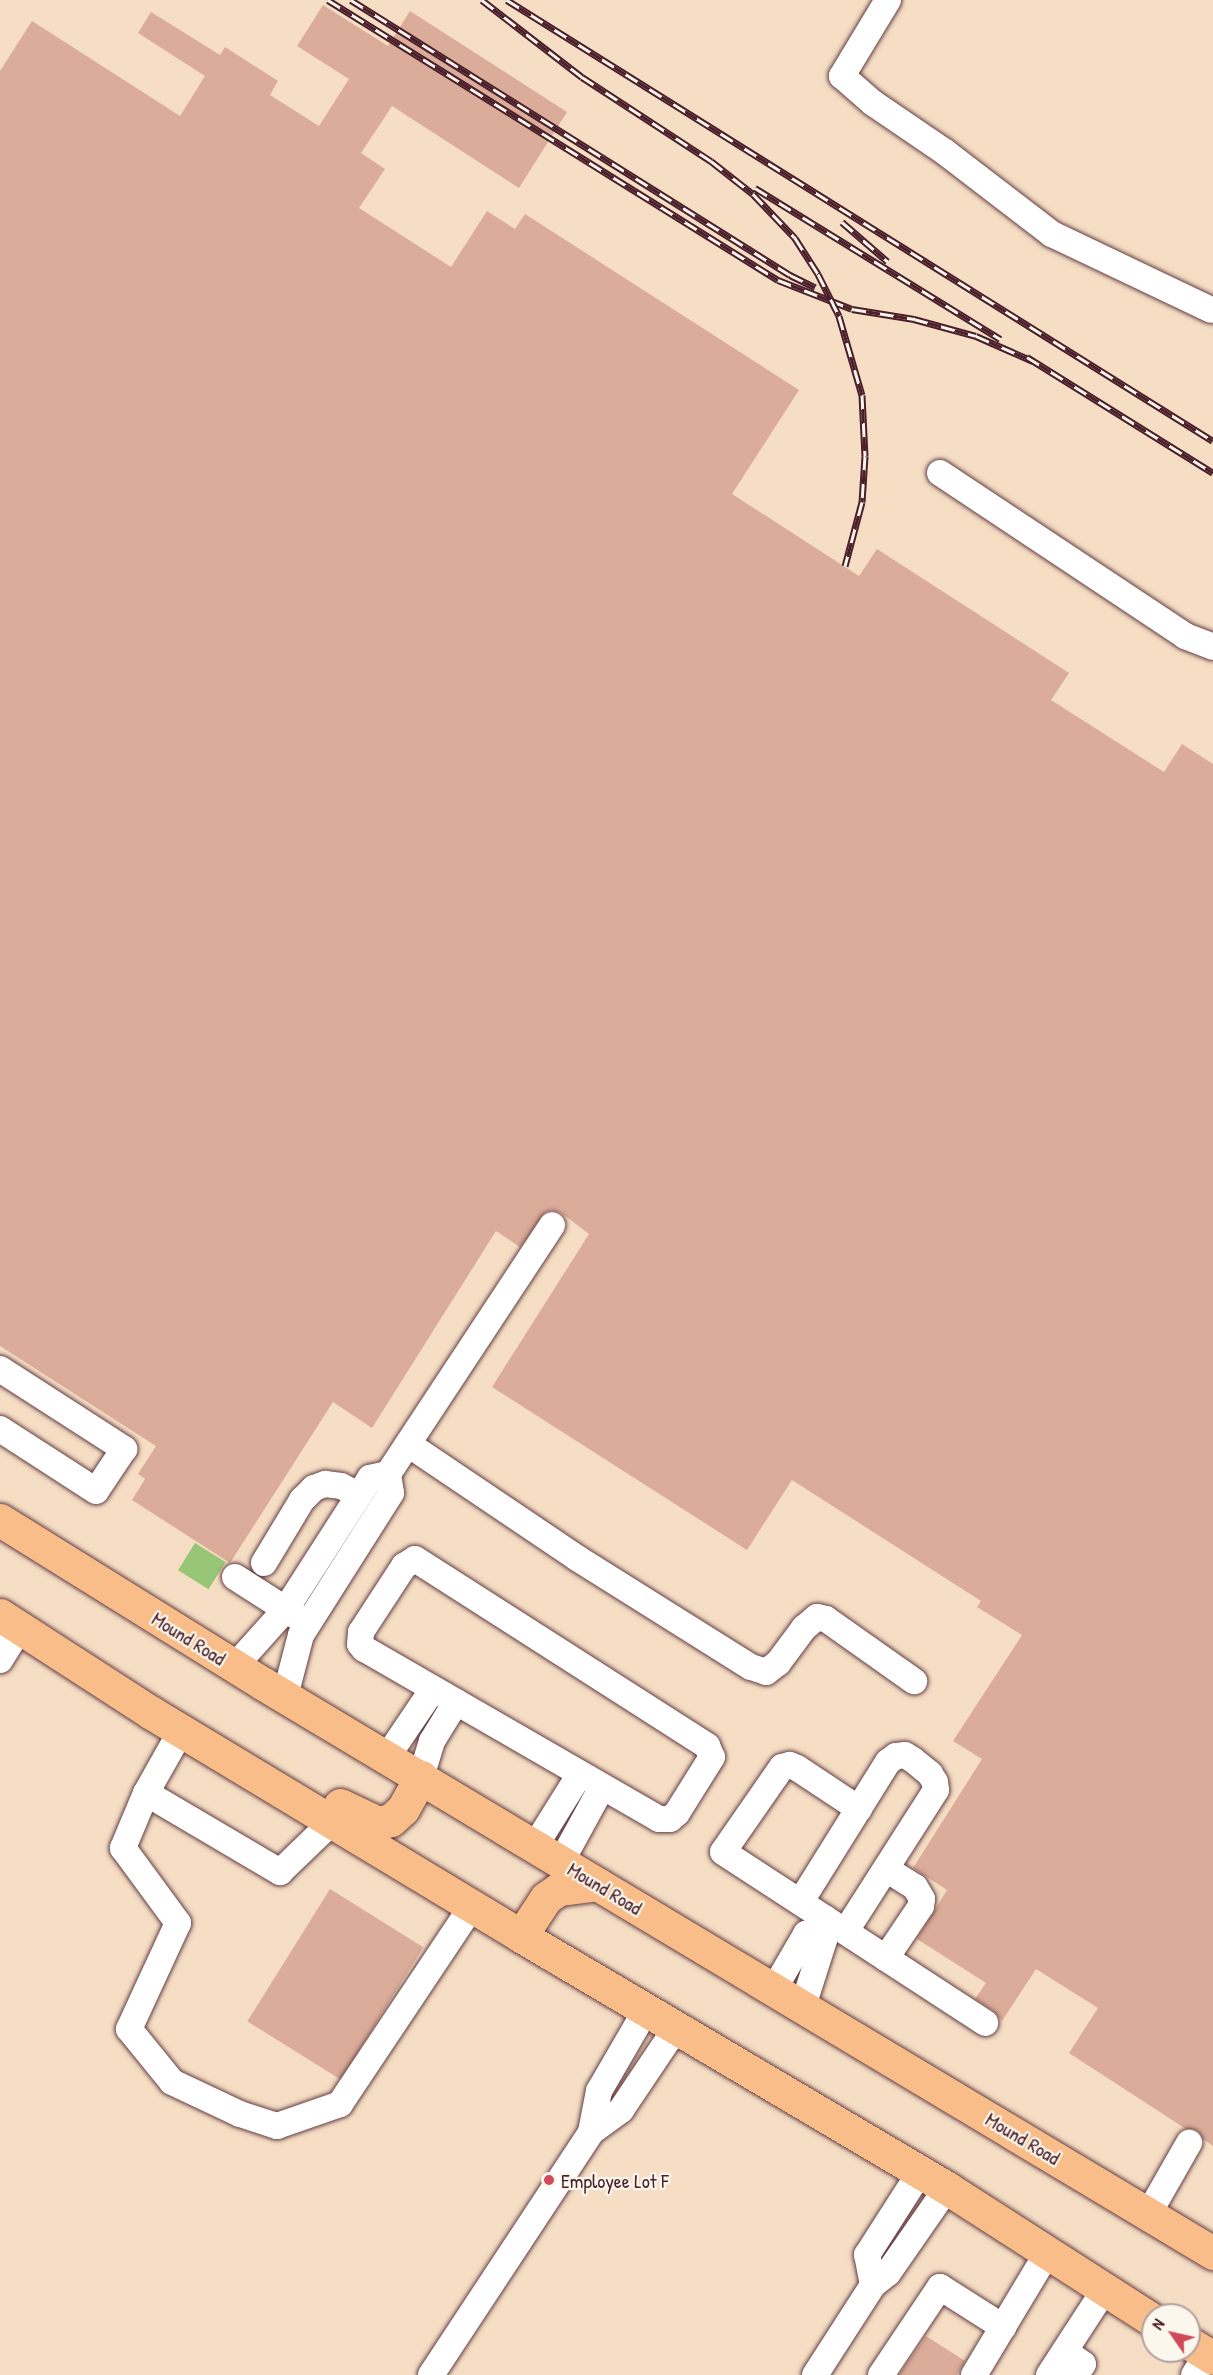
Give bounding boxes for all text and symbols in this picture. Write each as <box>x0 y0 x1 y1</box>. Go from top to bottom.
street label: Mound Road <box>148 1606 230 1670</box>
street label: Mound Road <box>564 1857 646 1919</box>
street label: Mound Road <box>982 2107 1064 2169</box>
place label: Employee Lot F <box>561 2168 669 2192</box>
marker: Employee Lot F <box>542 2173 556 2187</box>
north arrow <box>1141 2303 1201 2363</box>
text: N <box>1146 2314 1169 2334</box>

